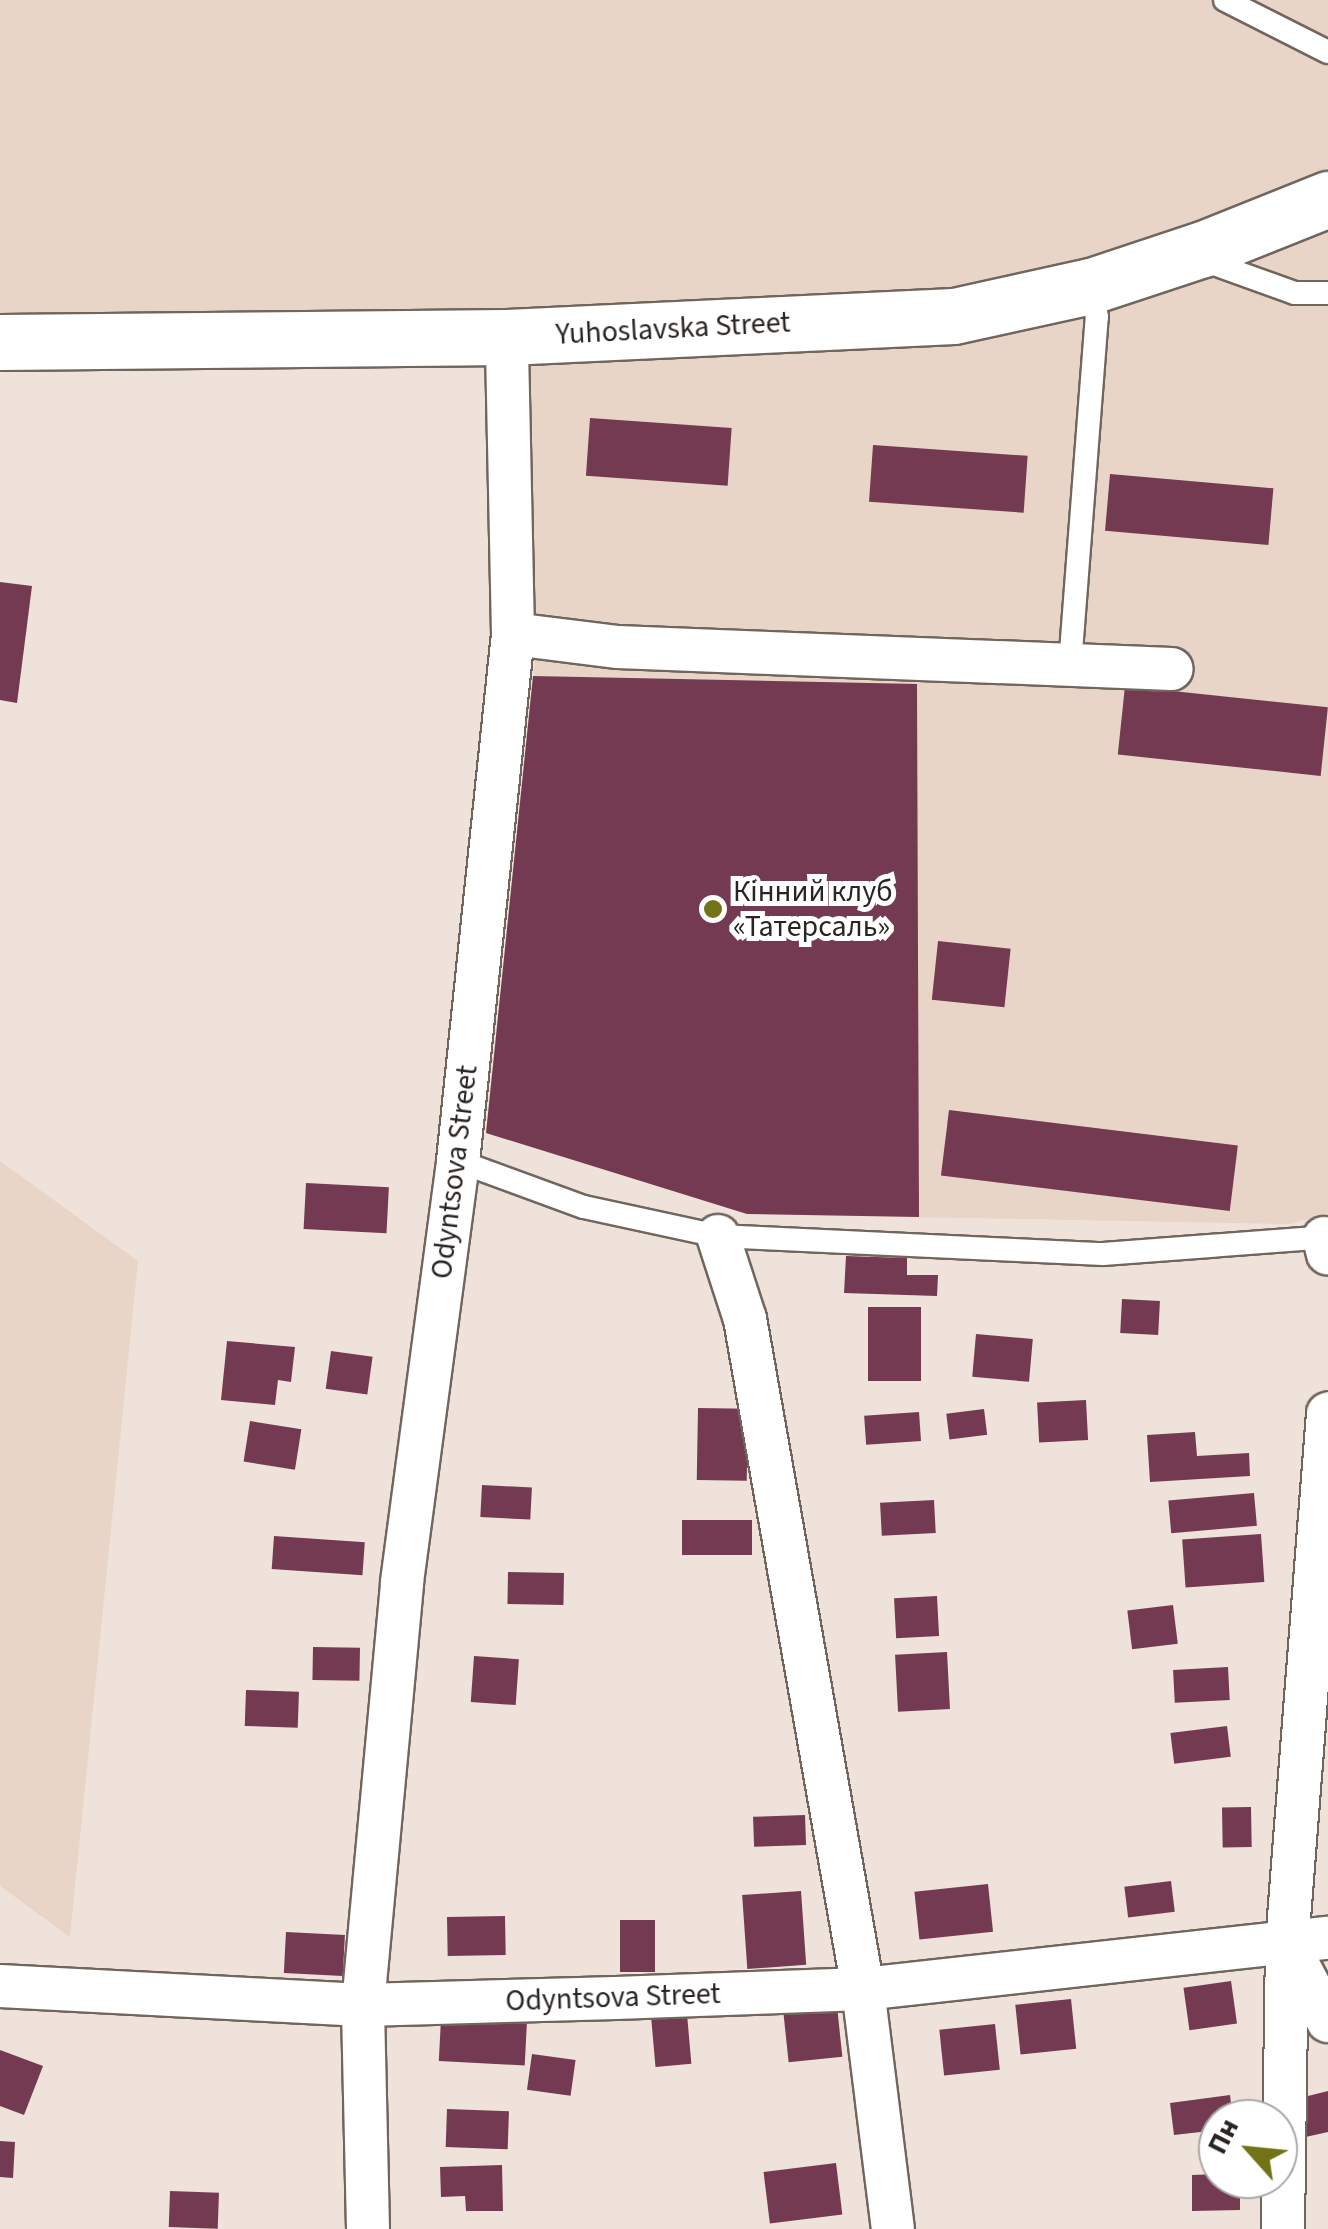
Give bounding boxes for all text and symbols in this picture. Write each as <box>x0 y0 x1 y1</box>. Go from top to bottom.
street label: Yuhoslavska Street <box>555 305 791 353</box>
place label: Кінний клуб «Татерсаль» <box>733 874 892 944</box>
marker: Кінний клуб «Татерсаль» <box>702 898 724 920</box>
street label: Odyntsova Street <box>424 1063 486 1281</box>
street label: Odyntsova Street <box>505 1976 721 2020</box>
north arrow <box>1198 2099 1298 2199</box>
text: Пн <box>1197 2112 1249 2161</box>

